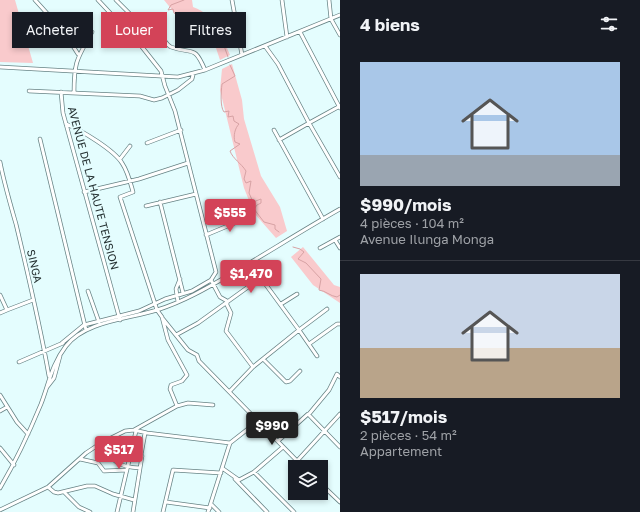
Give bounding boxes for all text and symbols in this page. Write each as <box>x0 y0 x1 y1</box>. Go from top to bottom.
chip: Acheter <box>12 12 93 48</box>
chip: Louer <box>101 12 167 48</box>
chip: Filtres <box>175 12 246 48</box>
icon: filters <box>598 13 620 35</box>
text: 4 biens <box>360 14 420 35</box>
icon: home <box>454 88 526 160</box>
street label: AVENUE DE LA HAUTE TENSION <box>66 105 122 271</box>
text: $990/mois <box>360 194 451 215</box>
pin: $555 <box>206 199 254 233</box>
text: $555 <box>214 204 246 220</box>
text: 4 pièces · 104 m² <box>360 215 464 231</box>
text: Avenue Ilunga Monga <box>360 231 494 247</box>
street label: SINGA <box>25 248 45 285</box>
pin: $1,470 <box>218 260 284 294</box>
text: $1,470 <box>229 265 273 281</box>
icon: home <box>454 300 526 372</box>
text: $517/mois <box>360 406 447 427</box>
pin: $990 <box>248 412 296 446</box>
text: $990 <box>255 417 289 433</box>
text: 2 pièces · 54 m² <box>360 427 457 443</box>
pin: $517 <box>95 436 143 470</box>
text: $517 <box>104 441 134 457</box>
text: Appartement <box>360 443 442 459</box>
map controls <box>288 460 328 500</box>
button: layers <box>288 460 328 500</box>

